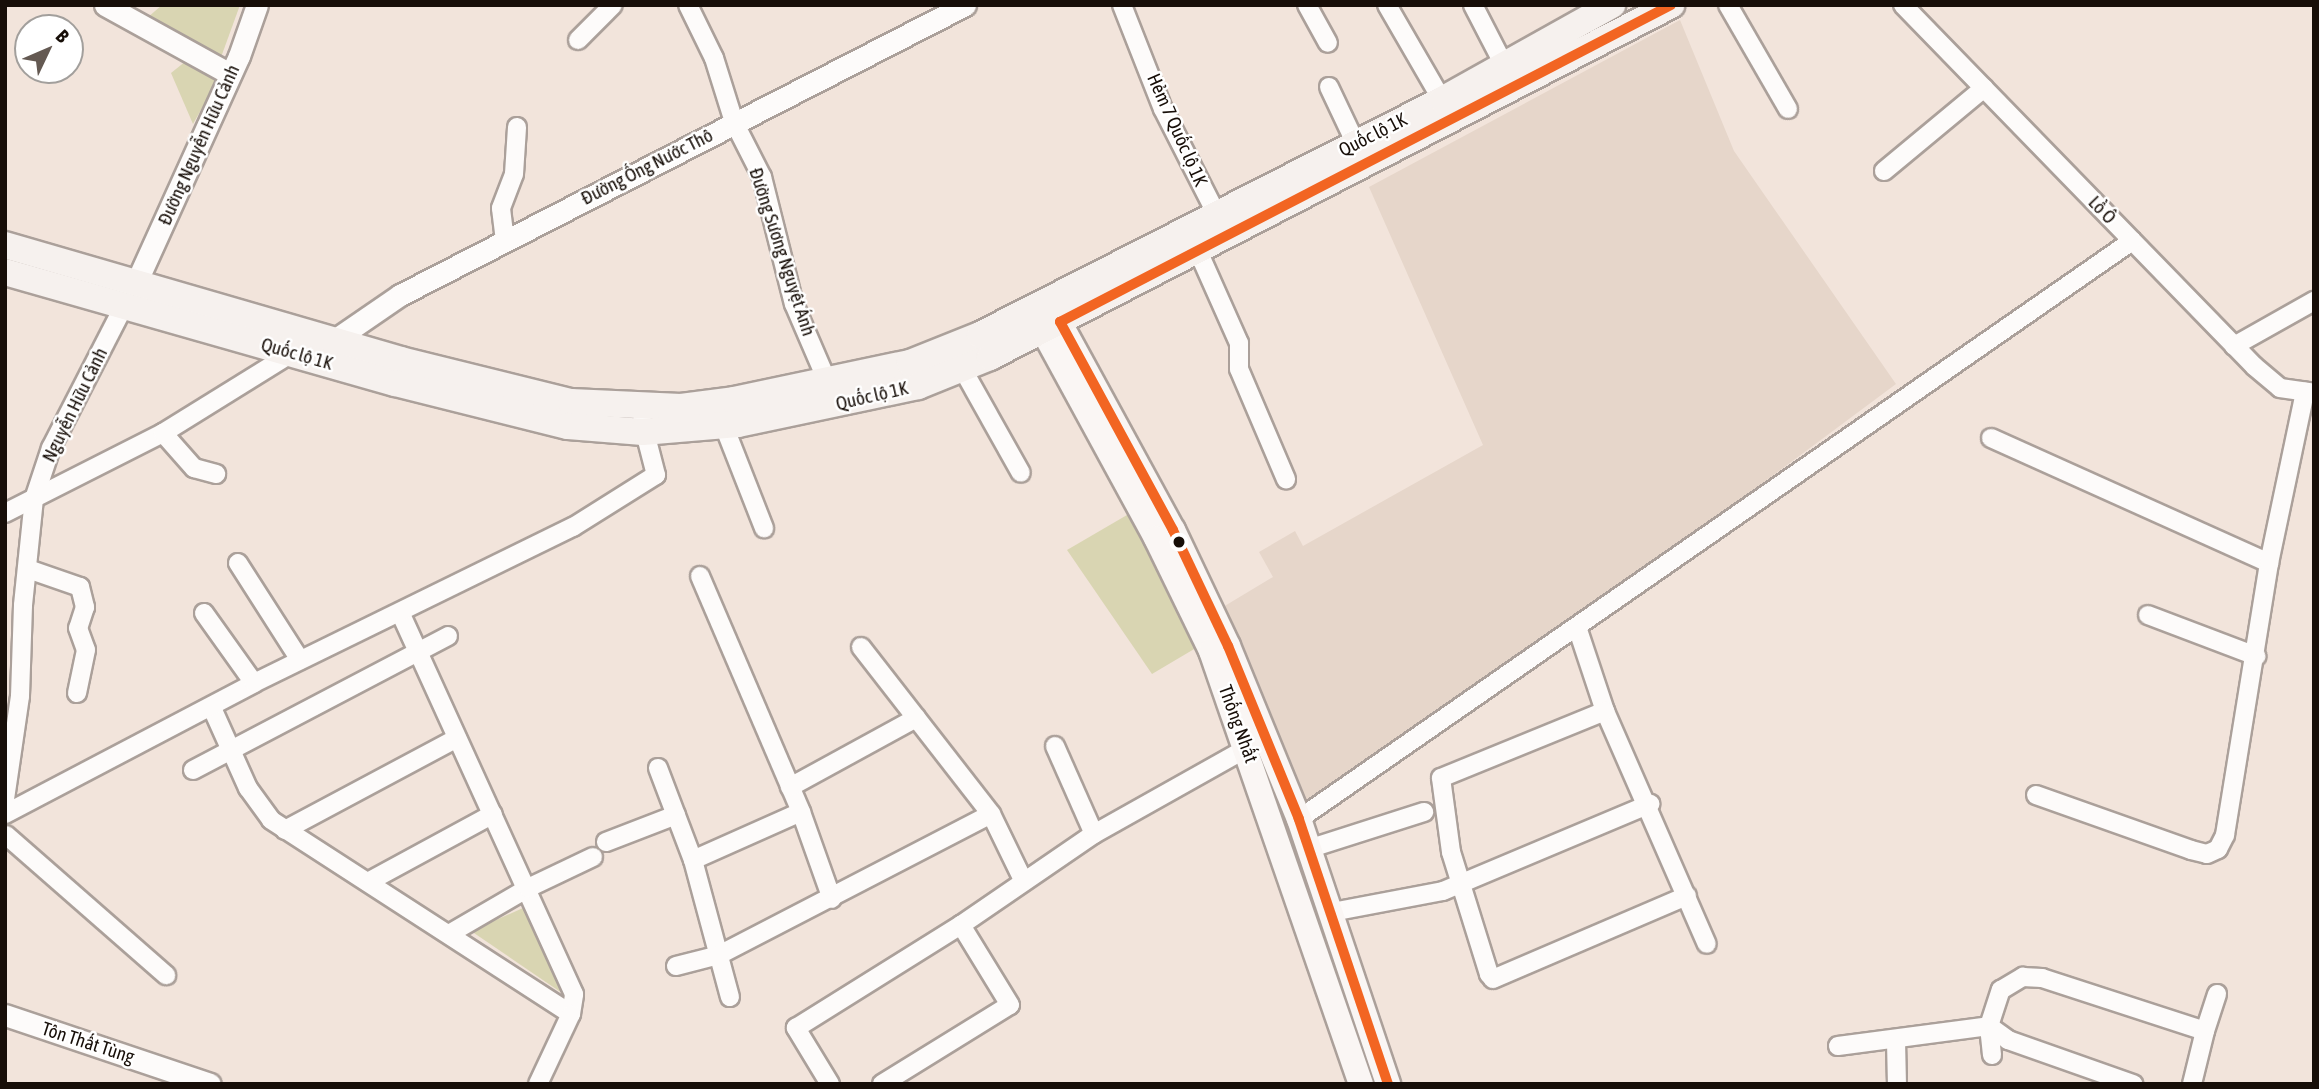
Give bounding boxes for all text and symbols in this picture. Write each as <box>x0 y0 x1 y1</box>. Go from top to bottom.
north arrow <box>14 14 84 84</box>
text: B <box>52 25 74 47</box>
street label: Đường Nguyễn Hữu Cảnh <box>153 61 245 229</box>
street label: Hẻm 7 Quốc lộ 1K <box>1142 70 1212 190</box>
street label: Quốc lộ 1K <box>1335 108 1411 162</box>
street label: Đường Ống Nước Thô <box>577 124 717 210</box>
street label: Đường Sương Nguyệt Ánh <box>744 165 820 339</box>
street label: Lồ Ô <box>2083 191 2121 229</box>
street label: Quốc lộ 1K <box>259 333 335 375</box>
street label: Nguyễn Hữu Cảnh <box>37 344 113 466</box>
street label: Quốc lộ 1K <box>834 377 910 415</box>
unlabelled marker <box>1172 535 1186 549</box>
street label: Thống Nhất <box>1213 682 1263 766</box>
street label: Tôn Thất Tùng <box>39 1017 137 1069</box>

